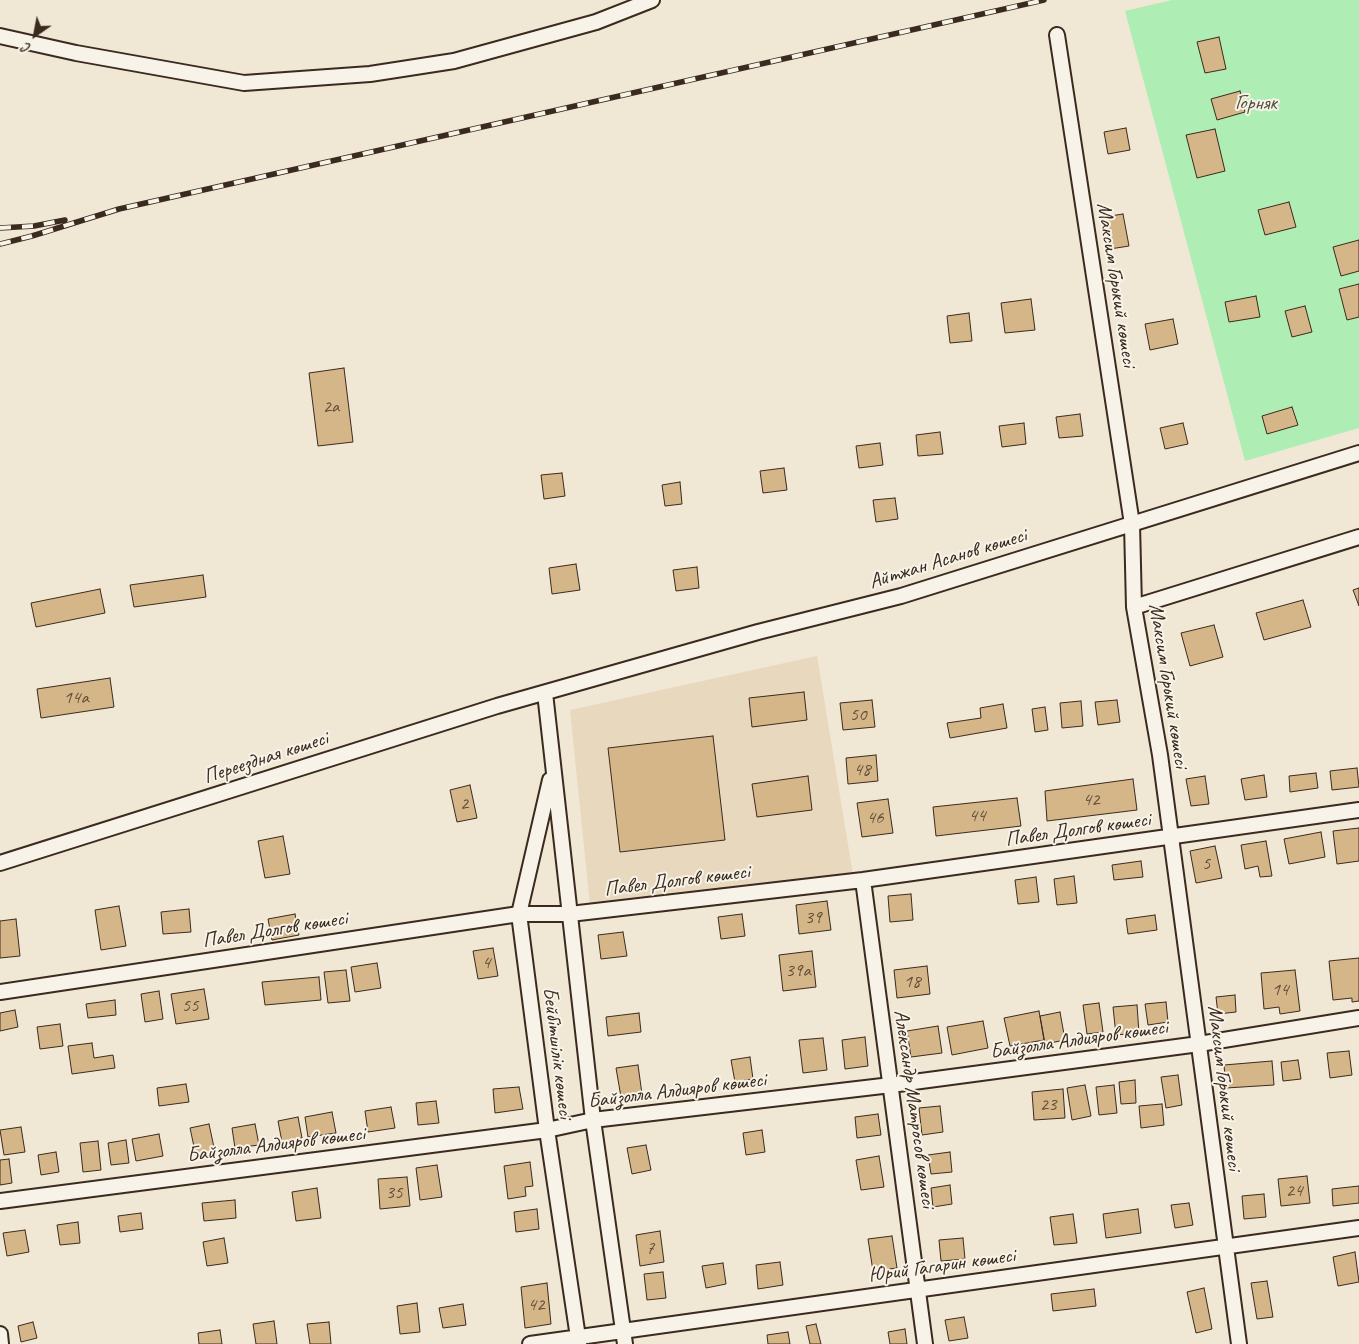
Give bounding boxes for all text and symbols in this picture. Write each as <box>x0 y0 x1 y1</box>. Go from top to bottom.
north arrow <box>10 10 60 60</box>
text: С <box>19 39 34 57</box>
park label: Горняк <box>1235 90 1277 116</box>
street label: Максим Горький көшесі <box>1091 201 1141 369</box>
house number: 2а <box>323 396 339 418</box>
street label: Айтжан Асанов көшесі <box>866 523 1030 595</box>
street label: Максим Горький көшесі <box>1143 602 1193 770</box>
house number: 14а <box>63 687 89 709</box>
house number: 50 <box>849 704 867 726</box>
street label: Переездная көшесі <box>201 726 331 790</box>
house number: 48 <box>853 759 871 781</box>
house number: 42 <box>1082 789 1100 811</box>
house number: 2 <box>460 793 468 815</box>
house number: 44 <box>968 805 986 827</box>
house number: 46 <box>866 807 884 829</box>
street label: Павел Долгов көшесі <box>1004 807 1152 853</box>
house number: 5 <box>1202 853 1210 875</box>
street label: Павел Долгов көшесі <box>603 860 751 902</box>
street label: Павел Долгов көшесі <box>201 906 349 954</box>
house number: 39 <box>804 907 822 929</box>
house number: 4 <box>482 952 490 974</box>
house number: 39а <box>785 960 811 982</box>
house number: 18 <box>903 971 921 993</box>
house number: 14 <box>1271 979 1289 1001</box>
street label: Бейбітшілік көшесі <box>536 986 578 1120</box>
house number: 55 <box>181 995 199 1017</box>
street label: Максим Горький көшесі <box>1201 1004 1247 1172</box>
street label: Александр Матросов көшесі <box>888 1008 940 1210</box>
street label: Байзолла Алдияров көшесі <box>989 1015 1169 1065</box>
street label: Байзолла Алдияров көшесі <box>587 1068 767 1114</box>
house number: 23 <box>1039 1094 1057 1116</box>
street label: Байзолла Алдияров көшесі <box>186 1122 366 1168</box>
house number: 24 <box>1285 1180 1303 1202</box>
house number: 35 <box>385 1182 403 1204</box>
house number: 7 <box>646 1238 654 1260</box>
street label: Юрий Гагарин көшесі <box>867 1243 1017 1289</box>
house number: 42 <box>527 1294 545 1316</box>

